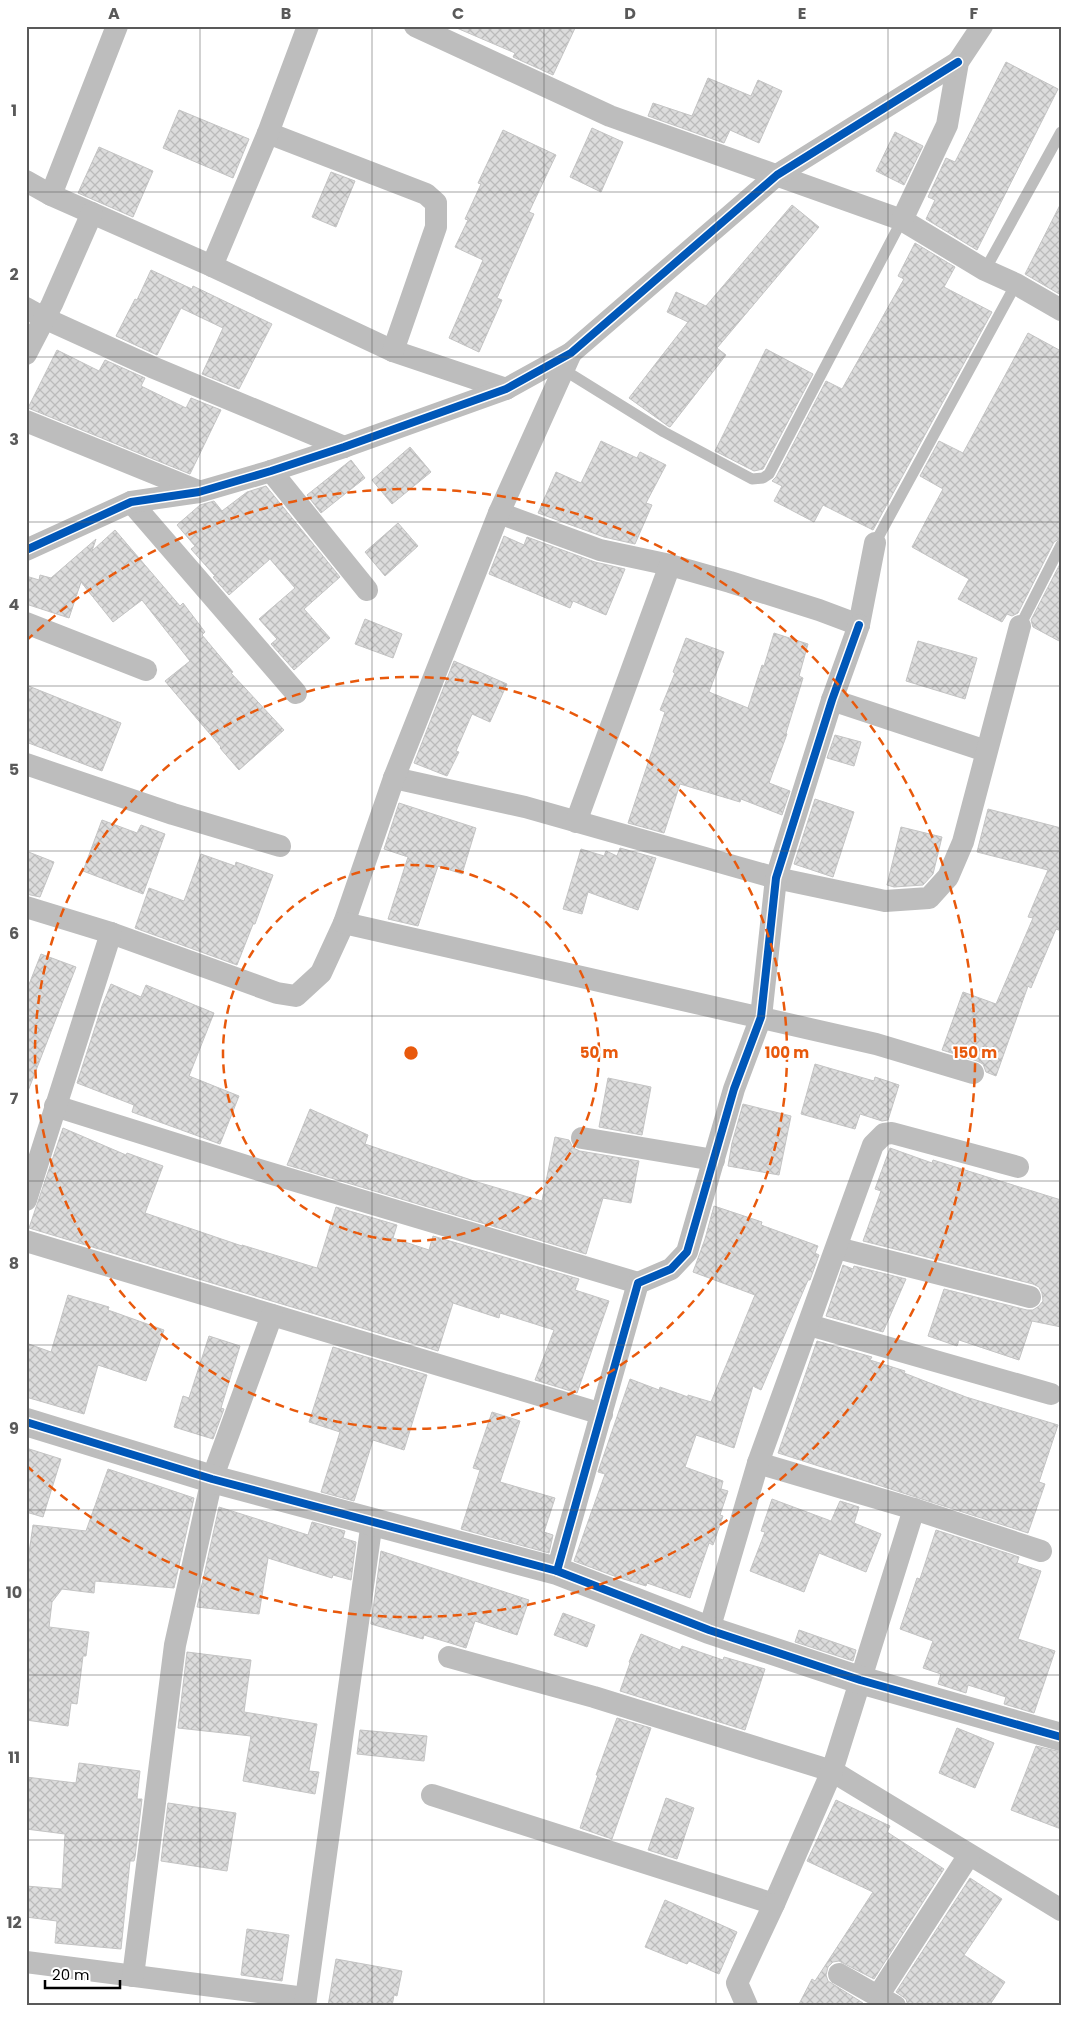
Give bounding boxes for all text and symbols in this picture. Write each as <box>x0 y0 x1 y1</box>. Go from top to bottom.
text: A <box>108 2 120 25</box>
text: B <box>281 2 291 25</box>
text: C <box>452 2 464 25</box>
text: D <box>624 2 636 25</box>
text: E <box>798 2 806 25</box>
text: F <box>970 2 979 25</box>
text: 1 <box>11 99 17 122</box>
text: 2 <box>9 263 19 286</box>
text: 3 <box>9 428 19 451</box>
text: 4 <box>9 593 20 616</box>
text: 5 <box>9 758 19 781</box>
text: 6 <box>9 922 19 945</box>
text: 50 m <box>580 1042 618 1063</box>
text: 100 m <box>765 1042 809 1063</box>
text: 150 m <box>953 1042 997 1063</box>
centre of rings <box>402 1044 420 1062</box>
text: 7 <box>10 1087 19 1110</box>
text: 8 <box>9 1252 19 1275</box>
text: 9 <box>9 1417 19 1440</box>
text: 10 <box>6 1581 22 1604</box>
text: 11 <box>8 1746 20 1769</box>
text: 12 <box>6 1911 22 1934</box>
scale bar <box>45 1957 120 1989</box>
text: 20 m <box>52 1964 90 1985</box>

